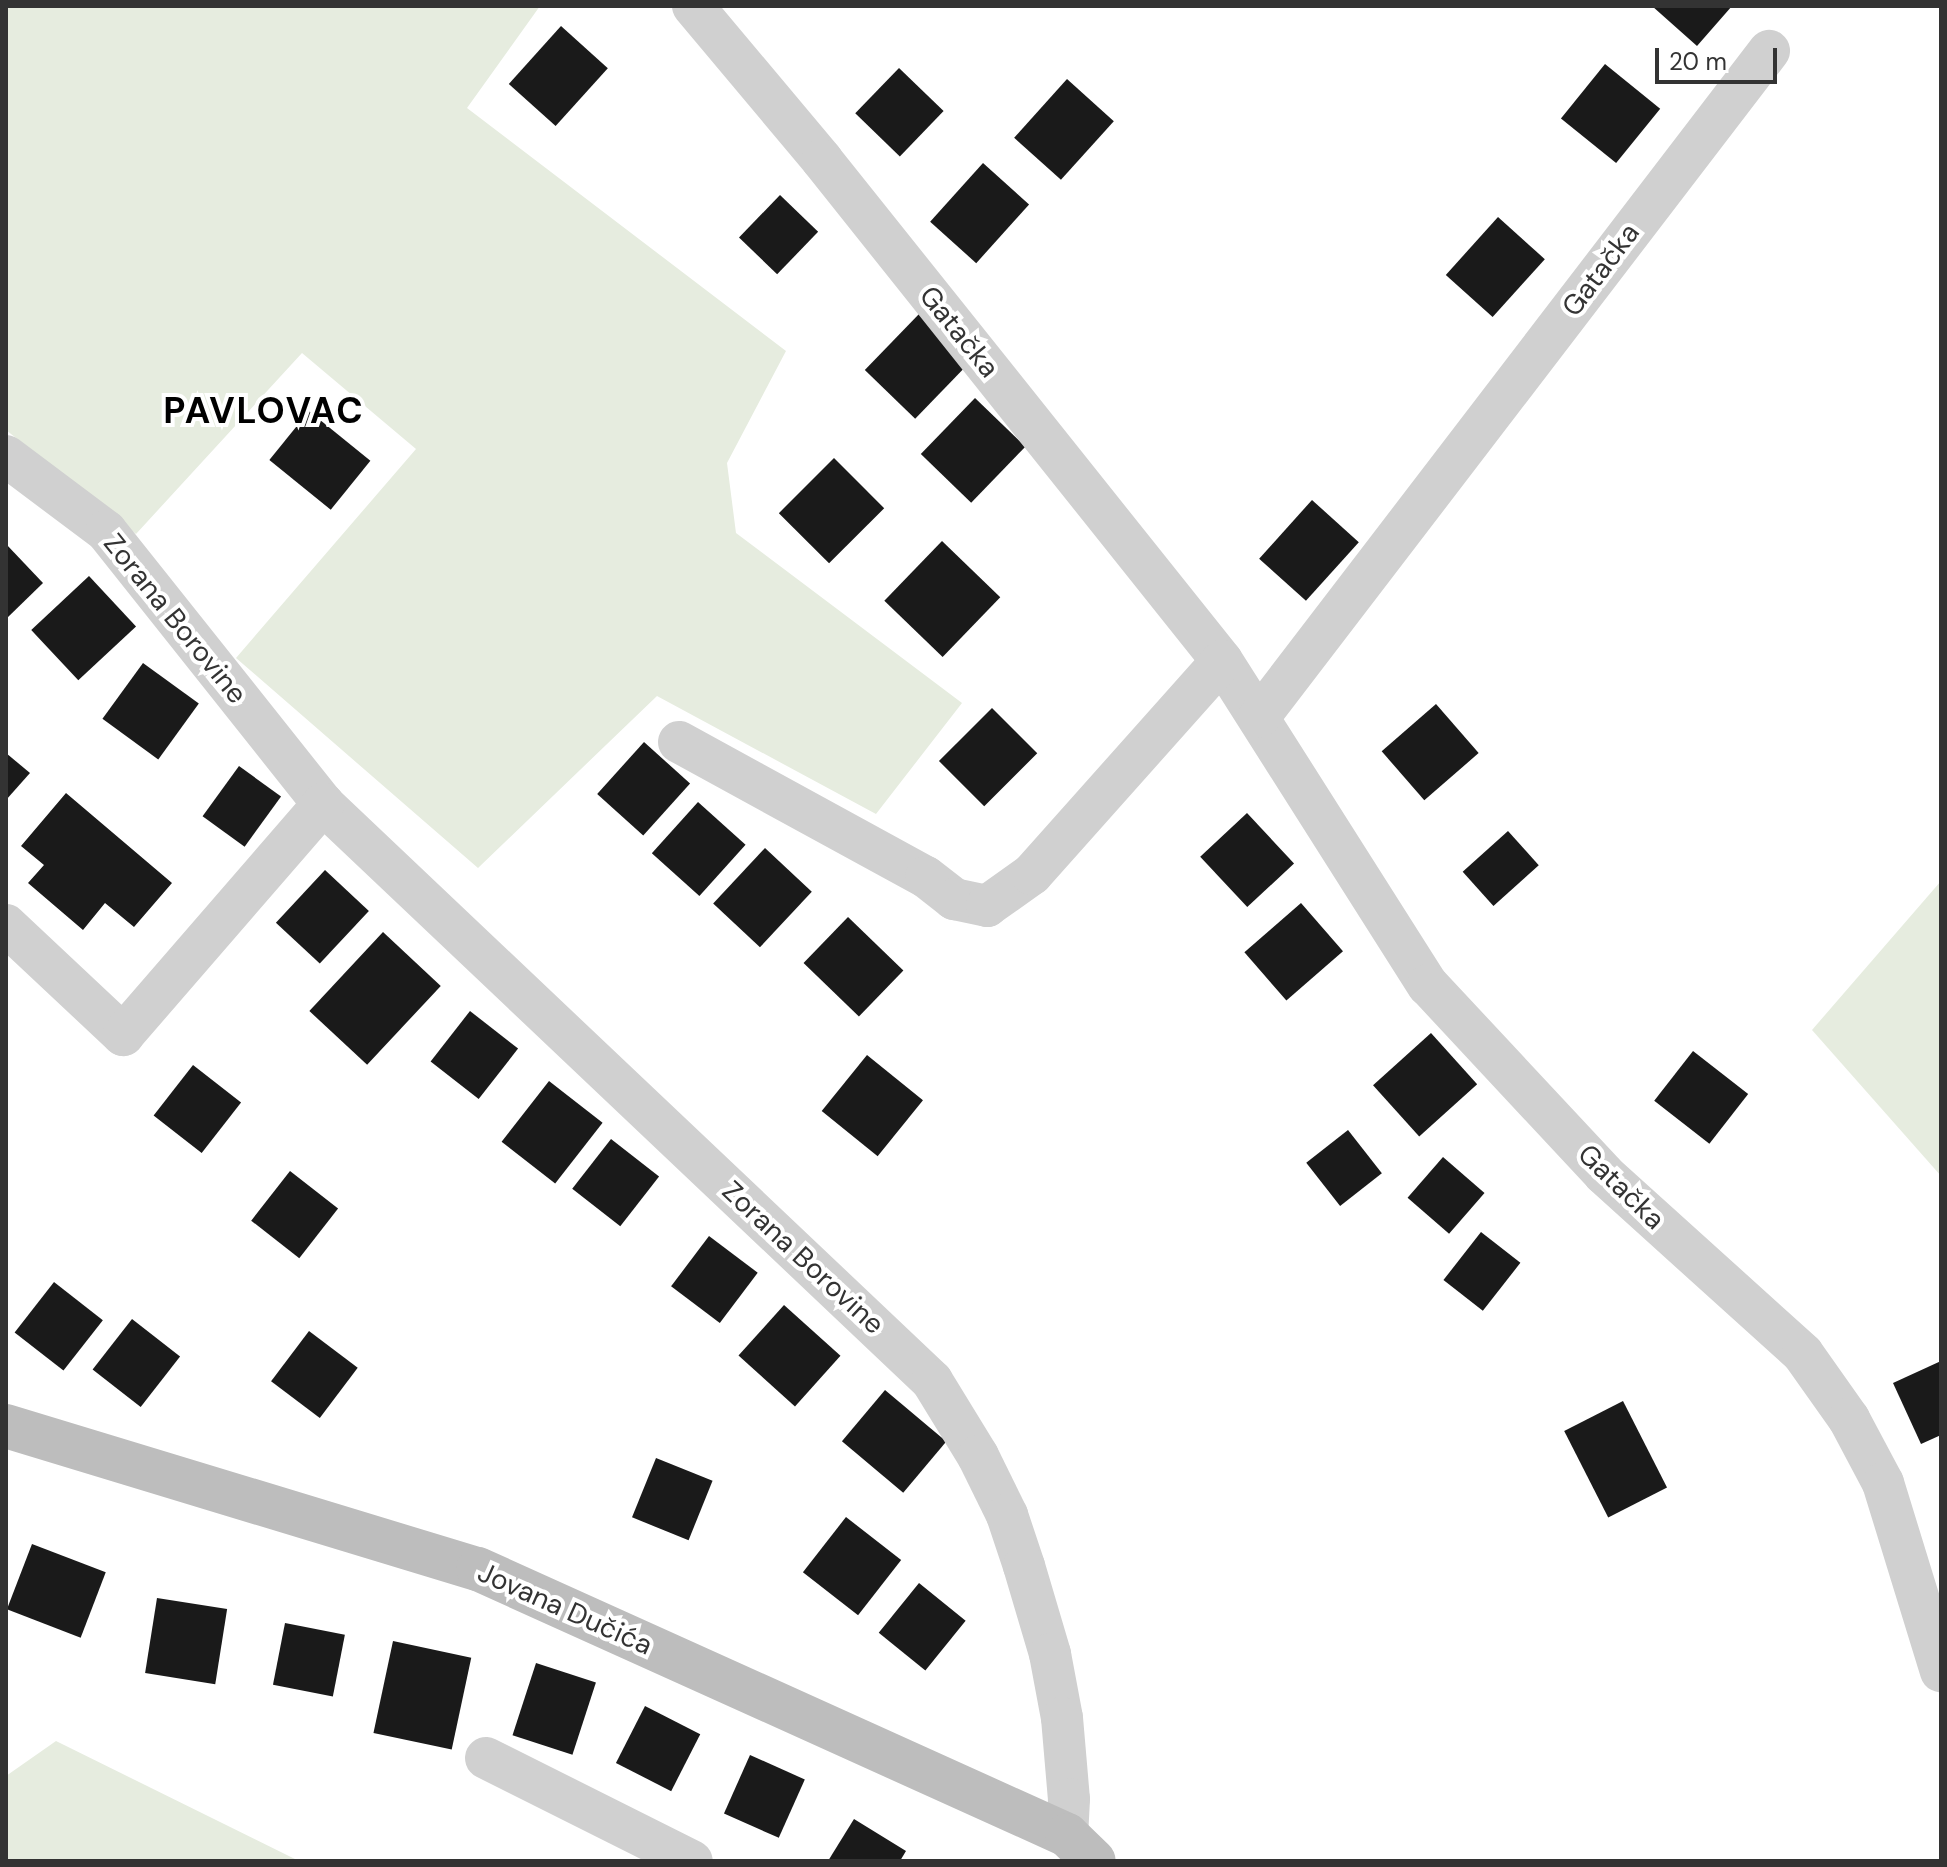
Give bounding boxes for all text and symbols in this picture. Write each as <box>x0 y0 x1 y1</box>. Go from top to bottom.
scale bar <box>1659 32 1781 82</box>
text: 20 m <box>1669 46 1727 77</box>
street label: Gatačka <box>1555 217 1647 323</box>
street label: Gatačka <box>912 280 1006 384</box>
district label: PAVLOVAC <box>163 389 365 433</box>
street label: Zorana Borovine <box>96 527 254 711</box>
street label: Gatačka <box>1571 1138 1671 1236</box>
street label: Zorana Borovine <box>715 1175 891 1341</box>
street label: Jovana Dučića <box>473 1556 657 1662</box>

